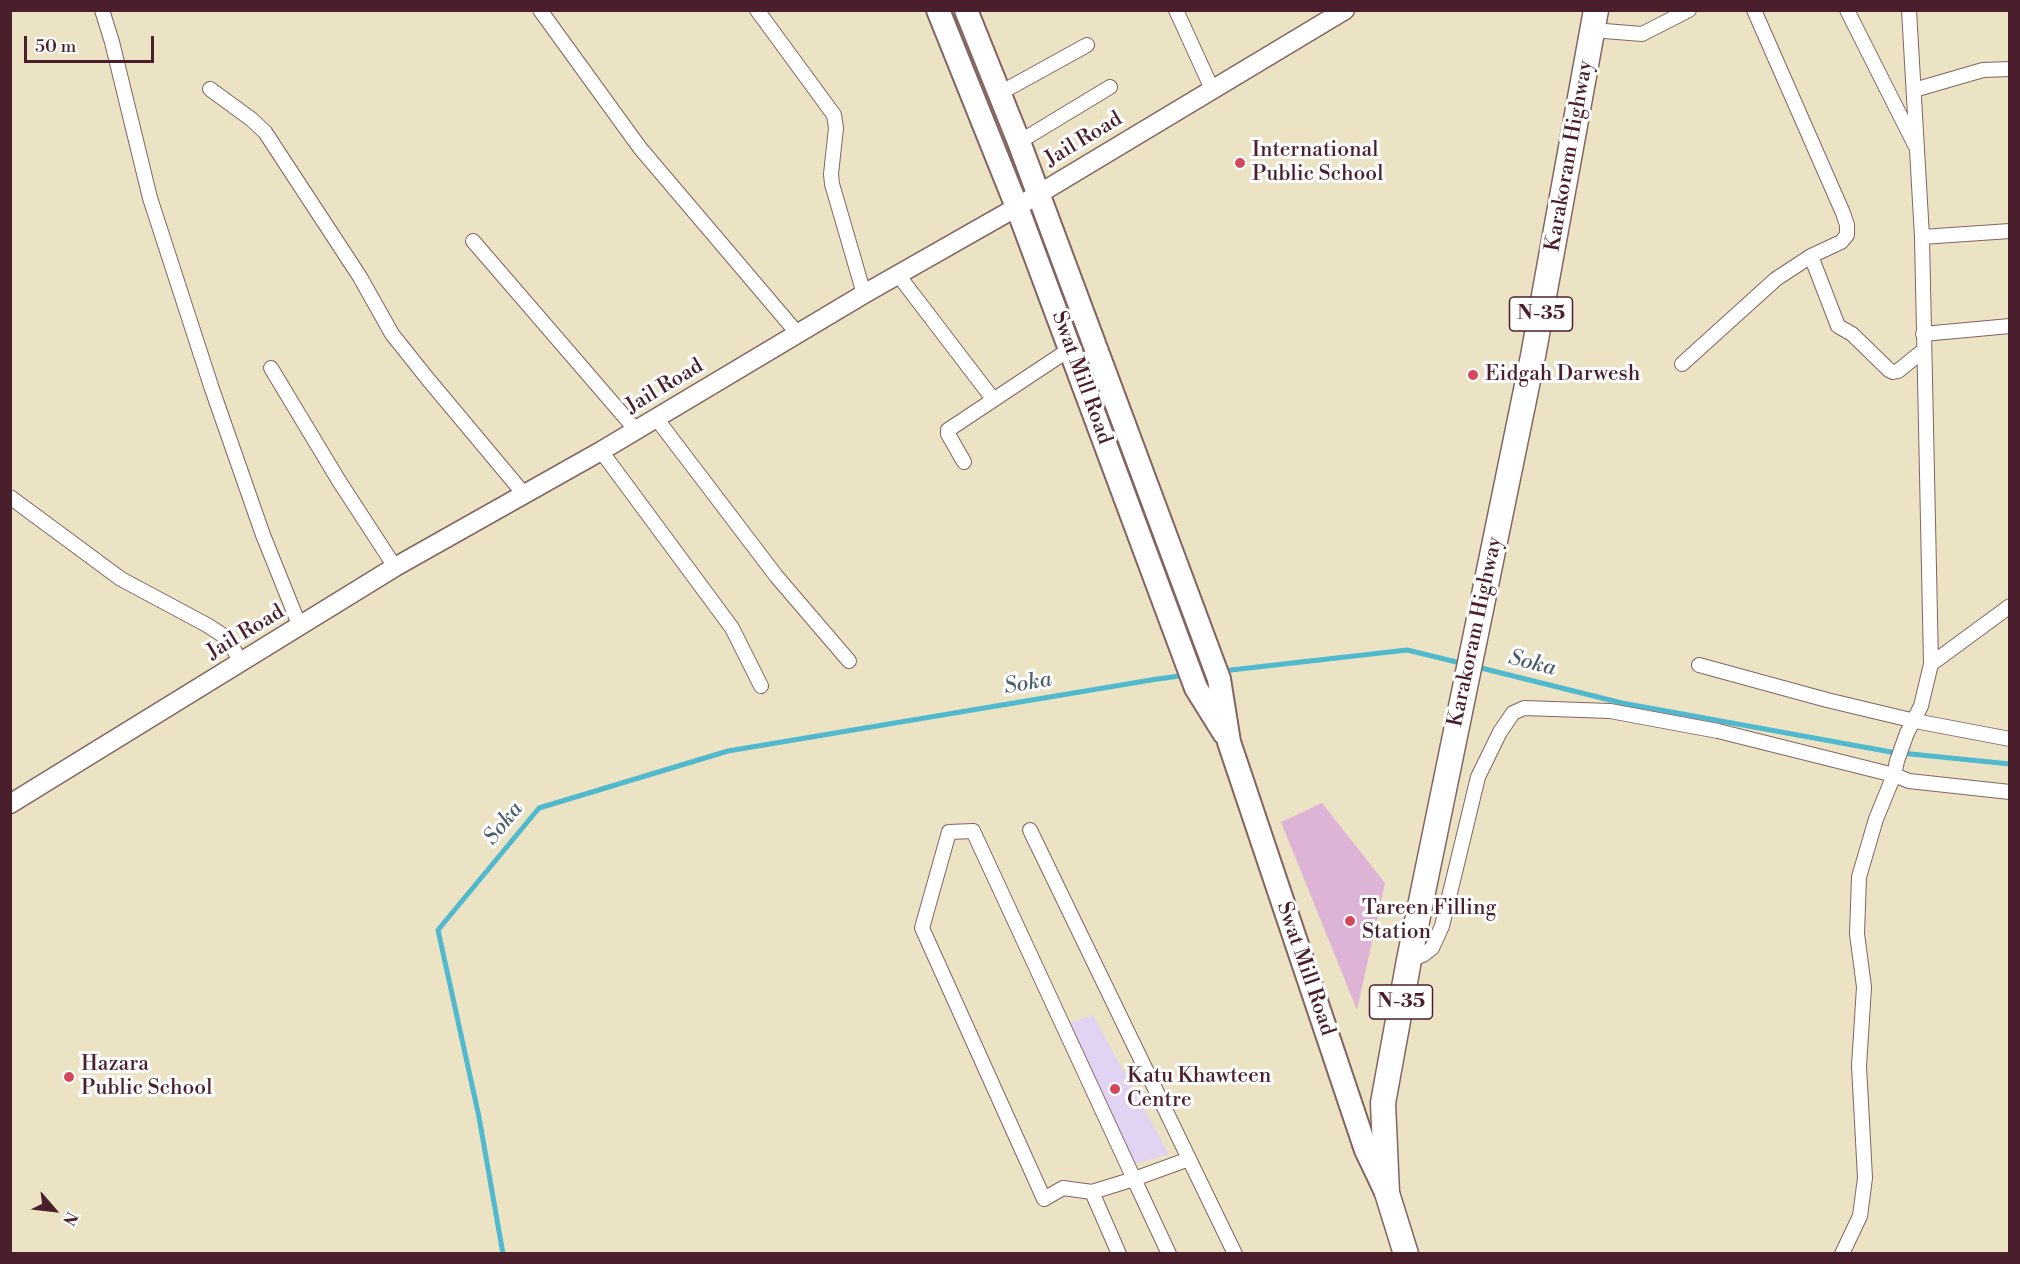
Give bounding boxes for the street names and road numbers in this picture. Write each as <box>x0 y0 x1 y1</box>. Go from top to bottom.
street label: Karakoram Highway <box>1541 59 1599 253</box>
street label: Jail Road <box>1041 107 1127 173</box>
road number: N-35 <box>1510 297 1572 331</box>
street label: Swat Mill Road <box>1045 308 1117 448</box>
street label: Jail Road <box>622 354 708 420</box>
street label: Karakoram Highway <box>1444 535 1508 729</box>
street label: Jail Road <box>203 600 289 666</box>
street label: Swat Mill Road <box>1270 899 1340 1039</box>
road number: N-35 <box>1370 985 1432 1019</box>

